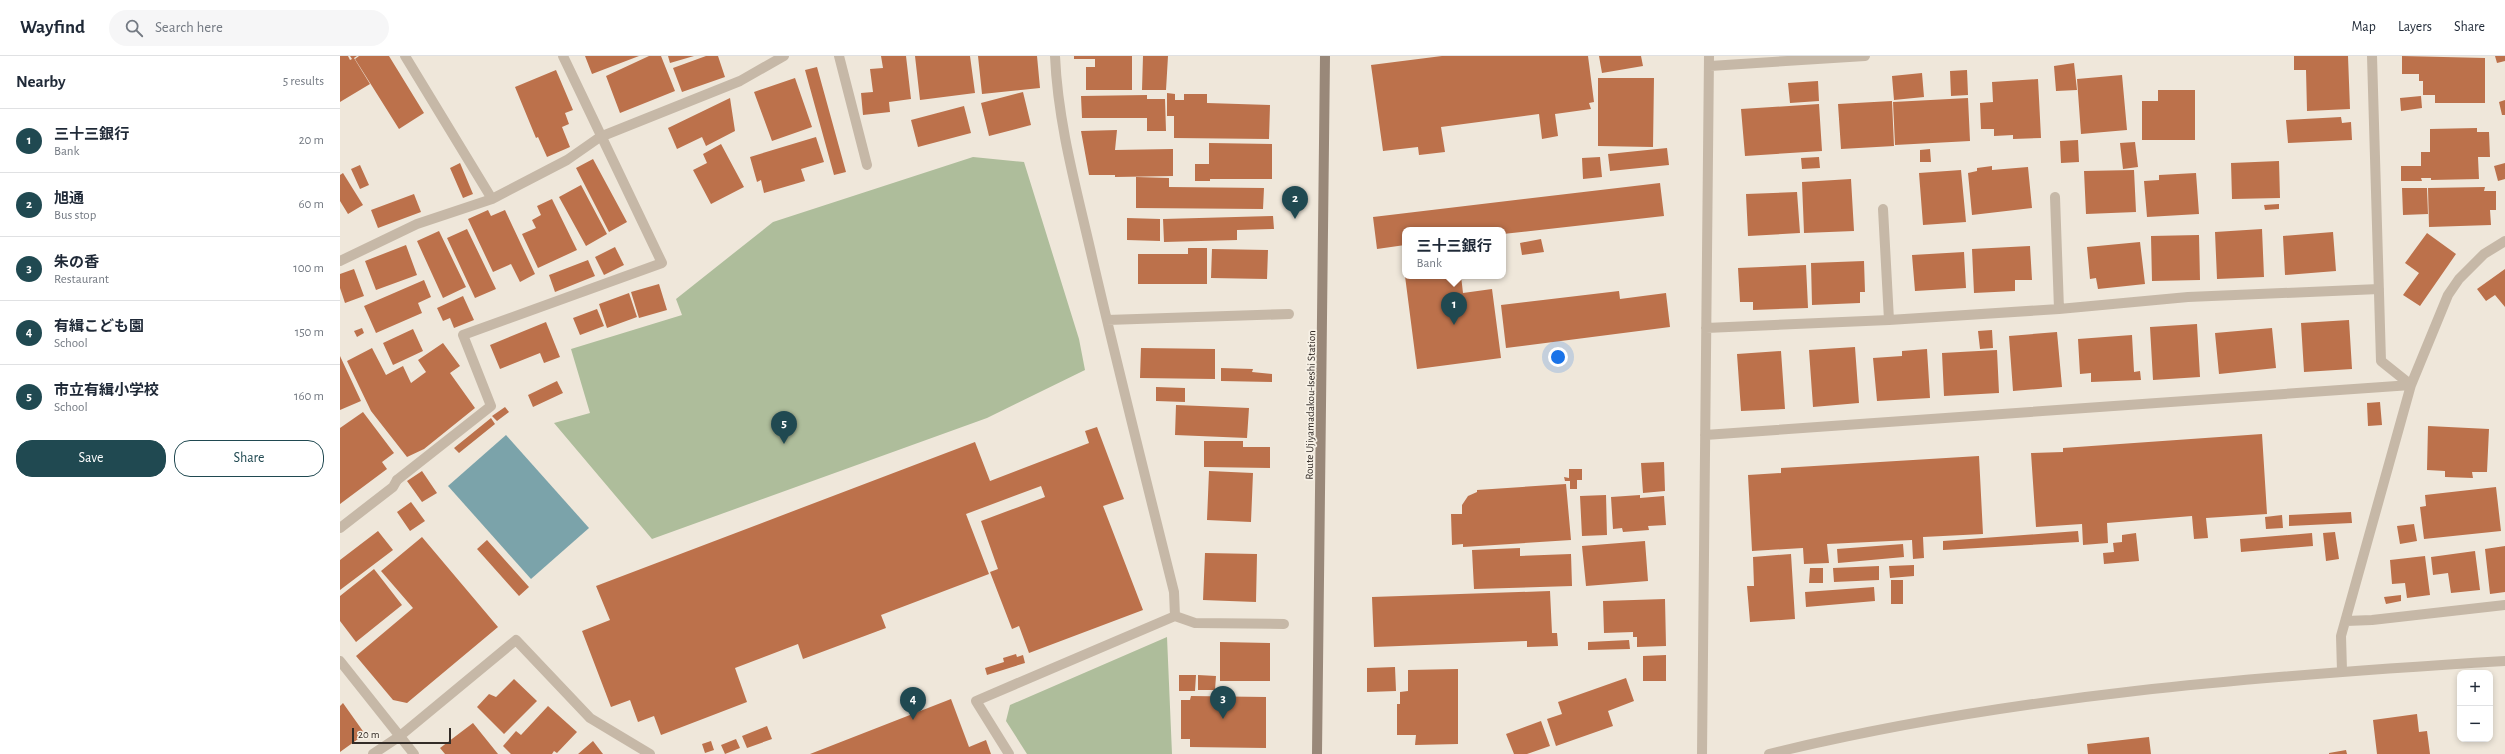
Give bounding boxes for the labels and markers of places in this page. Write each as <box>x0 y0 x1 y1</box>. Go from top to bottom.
pin: 2 <box>1282 186 1308 219</box>
pin: 1 <box>1441 292 1467 325</box>
pin: 5 <box>771 411 797 444</box>
pin: 3 <box>1210 686 1236 719</box>
pin: 4 <box>900 687 926 720</box>

